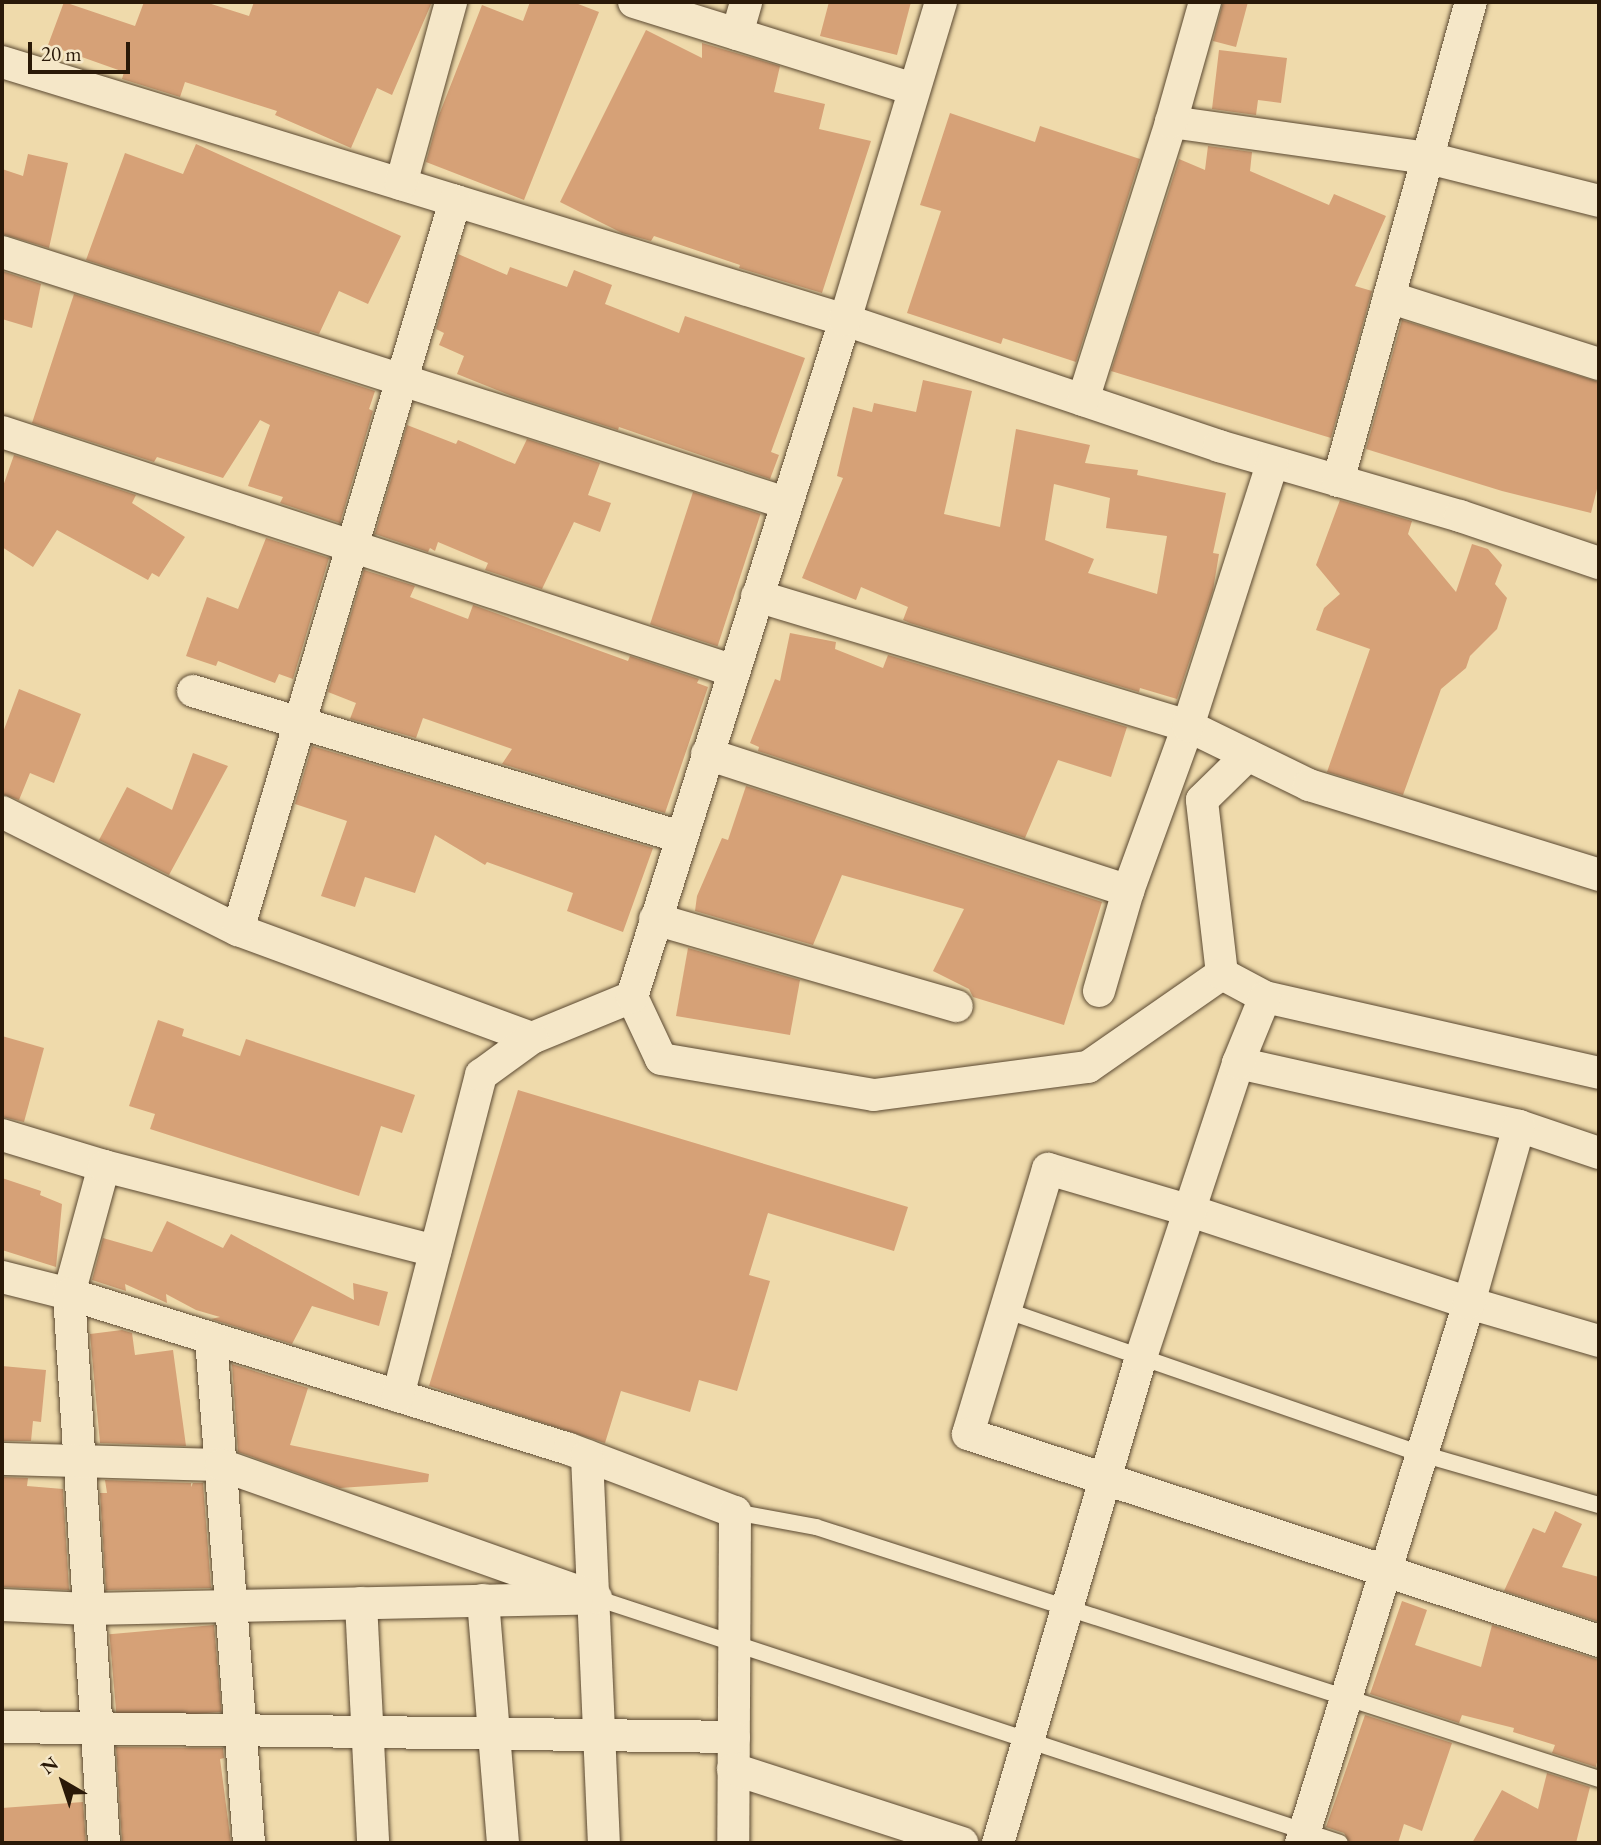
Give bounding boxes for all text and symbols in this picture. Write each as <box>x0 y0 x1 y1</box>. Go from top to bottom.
scale bar <box>32 28 133 72</box>
text: 20 m <box>41 40 82 67</box>
north arrow <box>28 1747 98 1817</box>
text: N <box>36 1751 63 1780</box>

